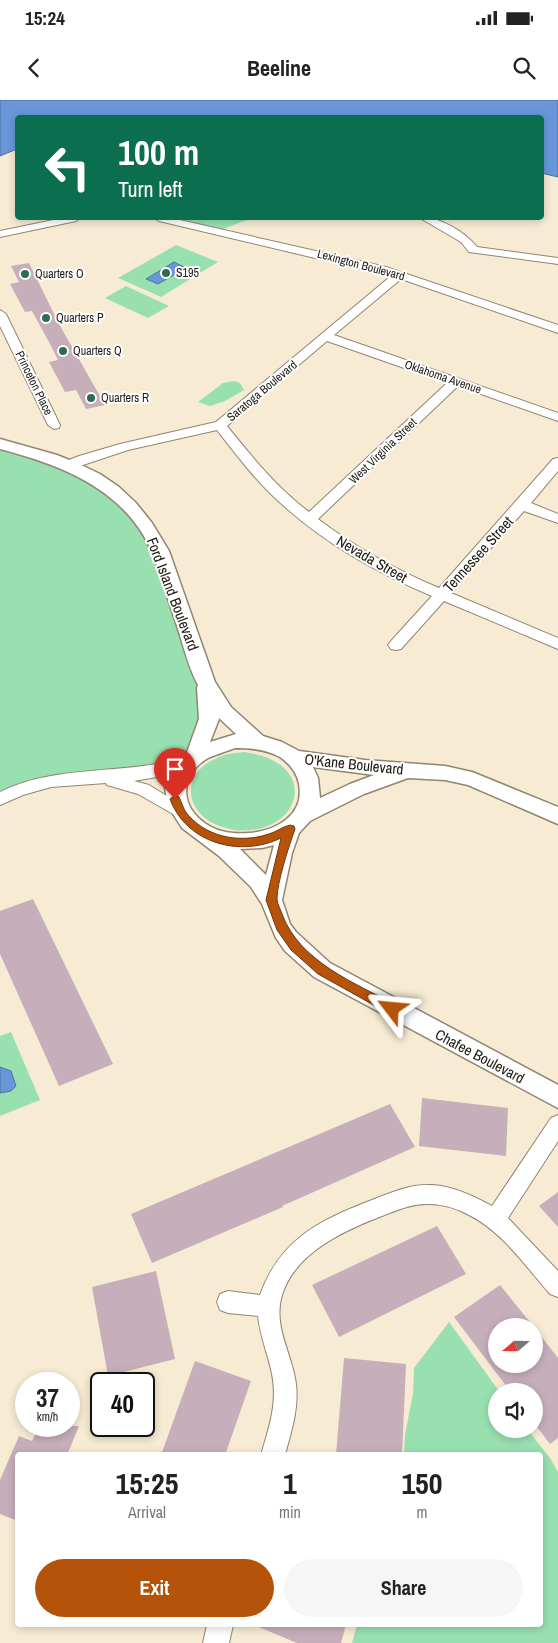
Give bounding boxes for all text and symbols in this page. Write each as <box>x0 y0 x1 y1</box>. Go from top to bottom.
text: 15:24 <box>25 5 65 31</box>
text: Beeline <box>247 53 311 83</box>
icon: back <box>20 54 48 82</box>
icon: search <box>510 54 538 82</box>
text: 100 m <box>118 129 199 176</box>
icon: left <box>35 135 100 200</box>
text: Turn left <box>118 174 183 204</box>
street label: Lexington Boulevard <box>315 246 407 284</box>
place label: S195 <box>176 265 200 281</box>
place label: Quarters O <box>35 266 84 282</box>
marker: S195 <box>160 267 172 279</box>
marker: Quarters O <box>19 268 31 280</box>
place label: Quarters P <box>56 310 104 326</box>
marker: Quarters P <box>40 312 52 324</box>
place label: Quarters Q <box>73 343 122 359</box>
marker: Quarters Q <box>57 345 69 357</box>
street label: Princeton Place <box>12 348 56 418</box>
street label: Oklahoma Avenue <box>402 356 484 398</box>
street label: Saratoga Boulevard <box>224 357 300 425</box>
place label: Quarters R <box>101 390 149 406</box>
marker: Quarters R <box>85 392 97 404</box>
street label: West Virginia Street <box>346 414 420 487</box>
street label: Tennessee Street <box>438 511 518 597</box>
street label: Nevada Street <box>333 530 412 588</box>
street label: Ford Island Boulevard <box>142 534 204 654</box>
pin <box>154 748 196 799</box>
street label: O'Kane Boulevard <box>303 748 405 780</box>
icon: arrive <box>161 755 189 783</box>
position arrow <box>365 982 417 1034</box>
street label: Chafee Boulevard <box>432 1024 528 1088</box>
north arrow <box>488 1318 542 1372</box>
map controls <box>488 1318 543 1438</box>
speed limit sign: 40 <box>90 1372 155 1437</box>
text: 37 <box>36 1381 59 1415</box>
button: sound <box>488 1383 543 1438</box>
text: km/h <box>37 1409 58 1425</box>
text: 15:25 <box>116 1463 178 1503</box>
text: 1 <box>283 1463 297 1503</box>
text: 150 <box>401 1463 442 1503</box>
text: Arrival <box>128 1501 166 1523</box>
text: min <box>279 1501 301 1523</box>
text: m <box>416 1501 427 1523</box>
button: Exit <box>35 1559 274 1617</box>
button: Share <box>284 1559 523 1617</box>

